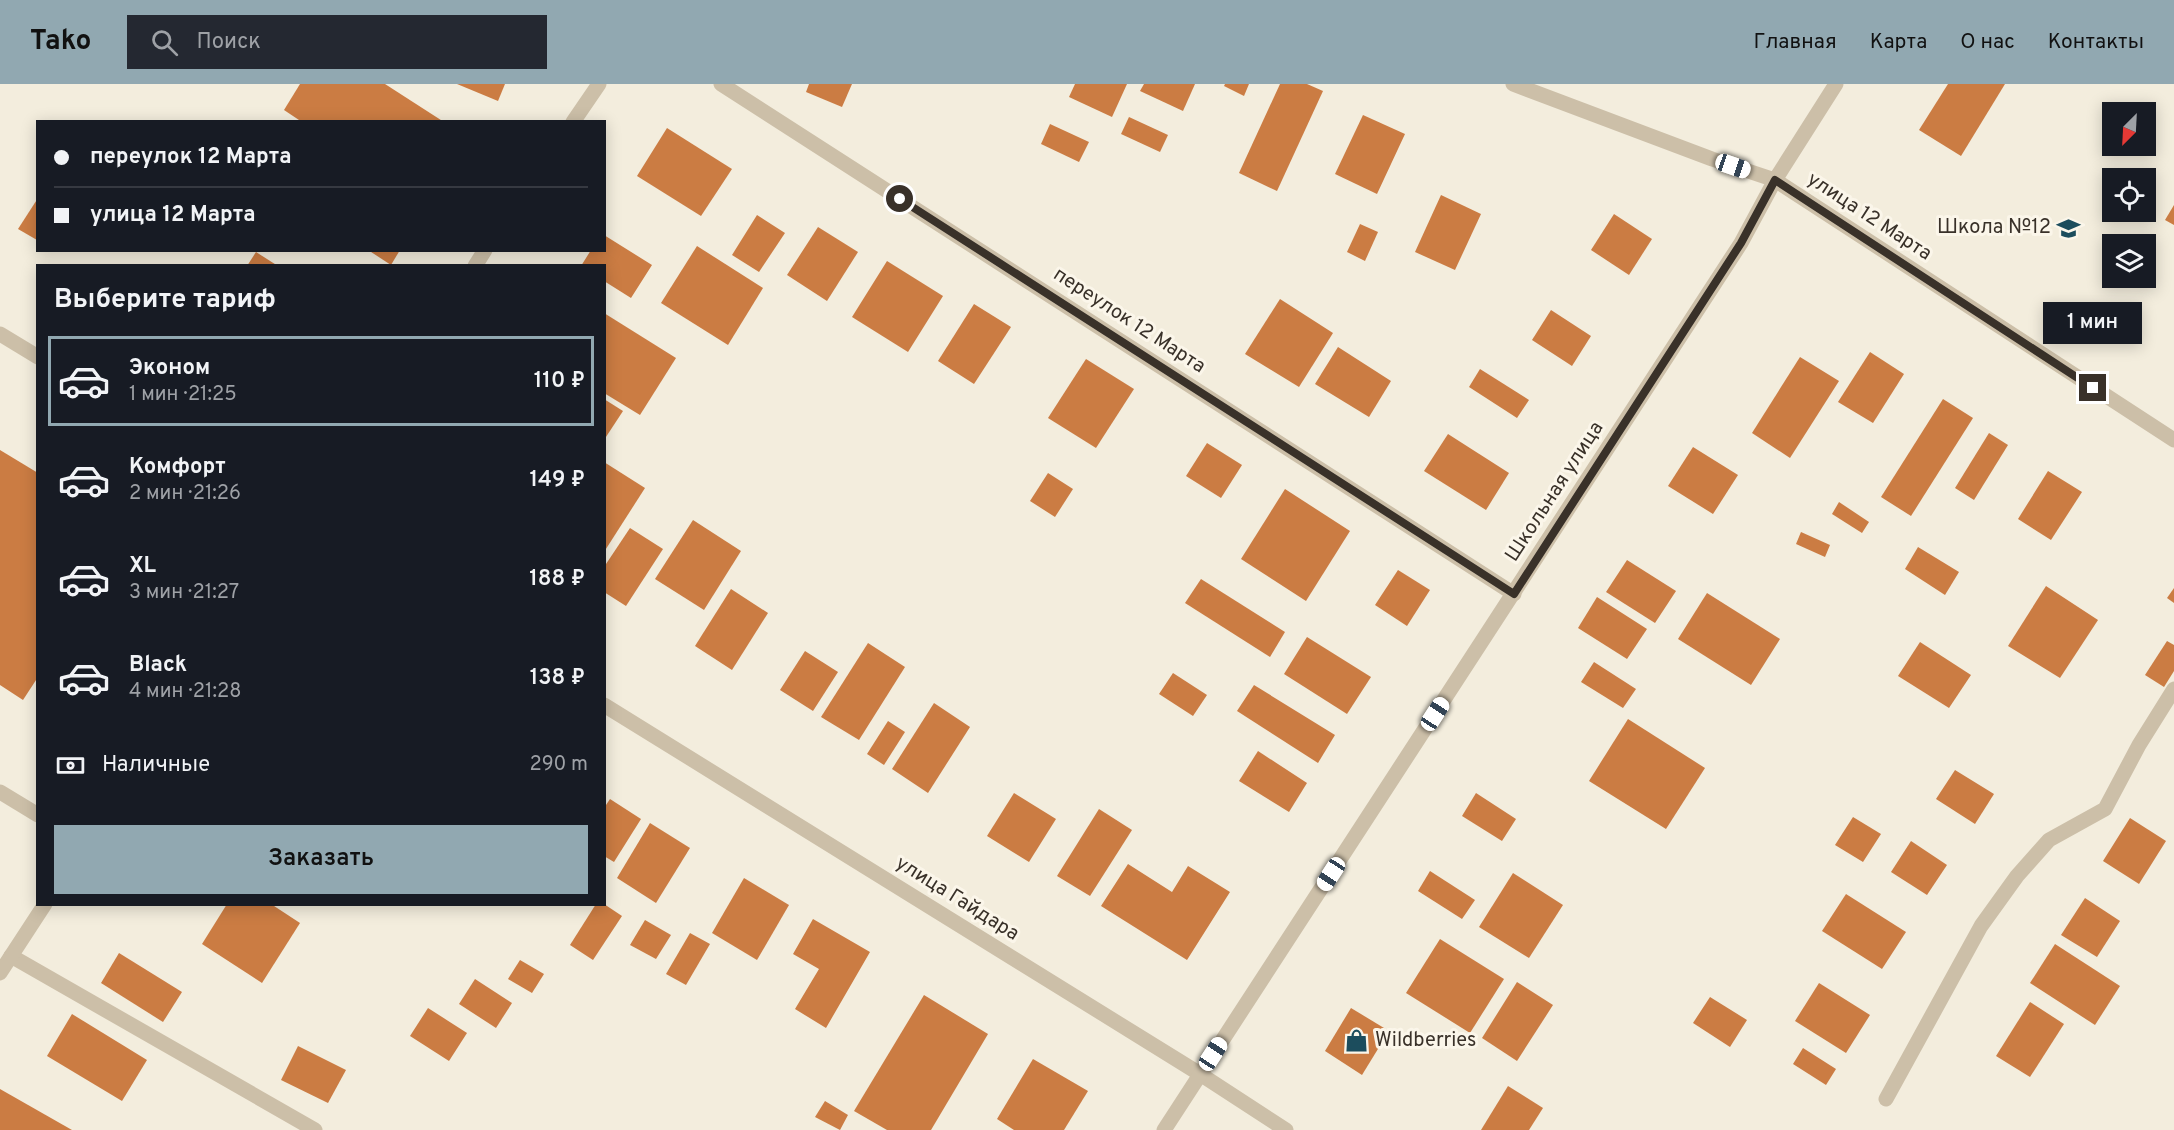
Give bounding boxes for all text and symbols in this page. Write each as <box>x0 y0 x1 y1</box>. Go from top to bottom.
search box <box>127 15 547 69</box>
text: Tako <box>30 24 91 60</box>
icon: search <box>148 26 181 59</box>
text: Поиск <box>196 29 261 56</box>
text: Главная <box>1753 29 1837 56</box>
text: Карта <box>1870 29 1927 56</box>
text: О нас <box>1960 29 2015 56</box>
text: Контакты <box>2048 29 2144 56</box>
north arrow <box>2102 102 2156 156</box>
map controls <box>2102 102 2156 288</box>
text: переулок 12 Марта <box>90 144 291 171</box>
car <box>1713 152 1753 180</box>
street label: улица 12 Марта <box>1802 167 1936 267</box>
button: locate <box>2102 168 2156 222</box>
route start <box>886 185 913 212</box>
text: улица 12 Марта <box>90 202 256 229</box>
place label: Школа №12 <box>1937 215 2051 241</box>
school or university icon: Школа №12 <box>2056 215 2082 241</box>
button: layers <box>2102 234 2156 288</box>
street label: переулок 12 Марта <box>1048 262 1210 380</box>
text: Выберите тариф <box>54 283 276 317</box>
callout: 1 мин <box>2044 301 2142 343</box>
text: 1 мин <box>2067 310 2118 336</box>
icon: car <box>57 354 111 408</box>
text: Эконом <box>129 355 210 382</box>
text: 110 ₽ <box>534 368 585 395</box>
route end <box>2079 374 2106 401</box>
text: 1 мин · 21:25 <box>129 382 237 408</box>
street label: Школьная улица <box>1500 417 1610 567</box>
icon: car <box>57 453 111 507</box>
text: Комфорт <box>129 454 226 481</box>
text: 149 ₽ <box>530 467 585 494</box>
text: 2 мин · 21:26 <box>129 481 241 507</box>
icon: car <box>57 552 111 606</box>
text: XL <box>129 553 156 580</box>
text: 188 ₽ <box>529 566 585 593</box>
text: 3 мин · 21:27 <box>129 580 239 606</box>
icon: car <box>57 651 111 705</box>
text: Black <box>129 652 187 679</box>
text: 138 ₽ <box>530 665 585 692</box>
text: 4 мин · 21:28 <box>129 679 242 705</box>
car <box>1418 694 1452 734</box>
icon: cash <box>54 749 87 782</box>
text: Наличные <box>102 752 210 779</box>
text: 290 m <box>530 752 588 778</box>
button: Заказать <box>54 825 588 894</box>
street label: улица Гайдара <box>890 851 1024 947</box>
car <box>1314 854 1348 894</box>
shop icon: Wildberries <box>1344 1028 1370 1054</box>
place label: Wildberries <box>1375 1028 1476 1054</box>
car <box>1196 1034 1230 1074</box>

